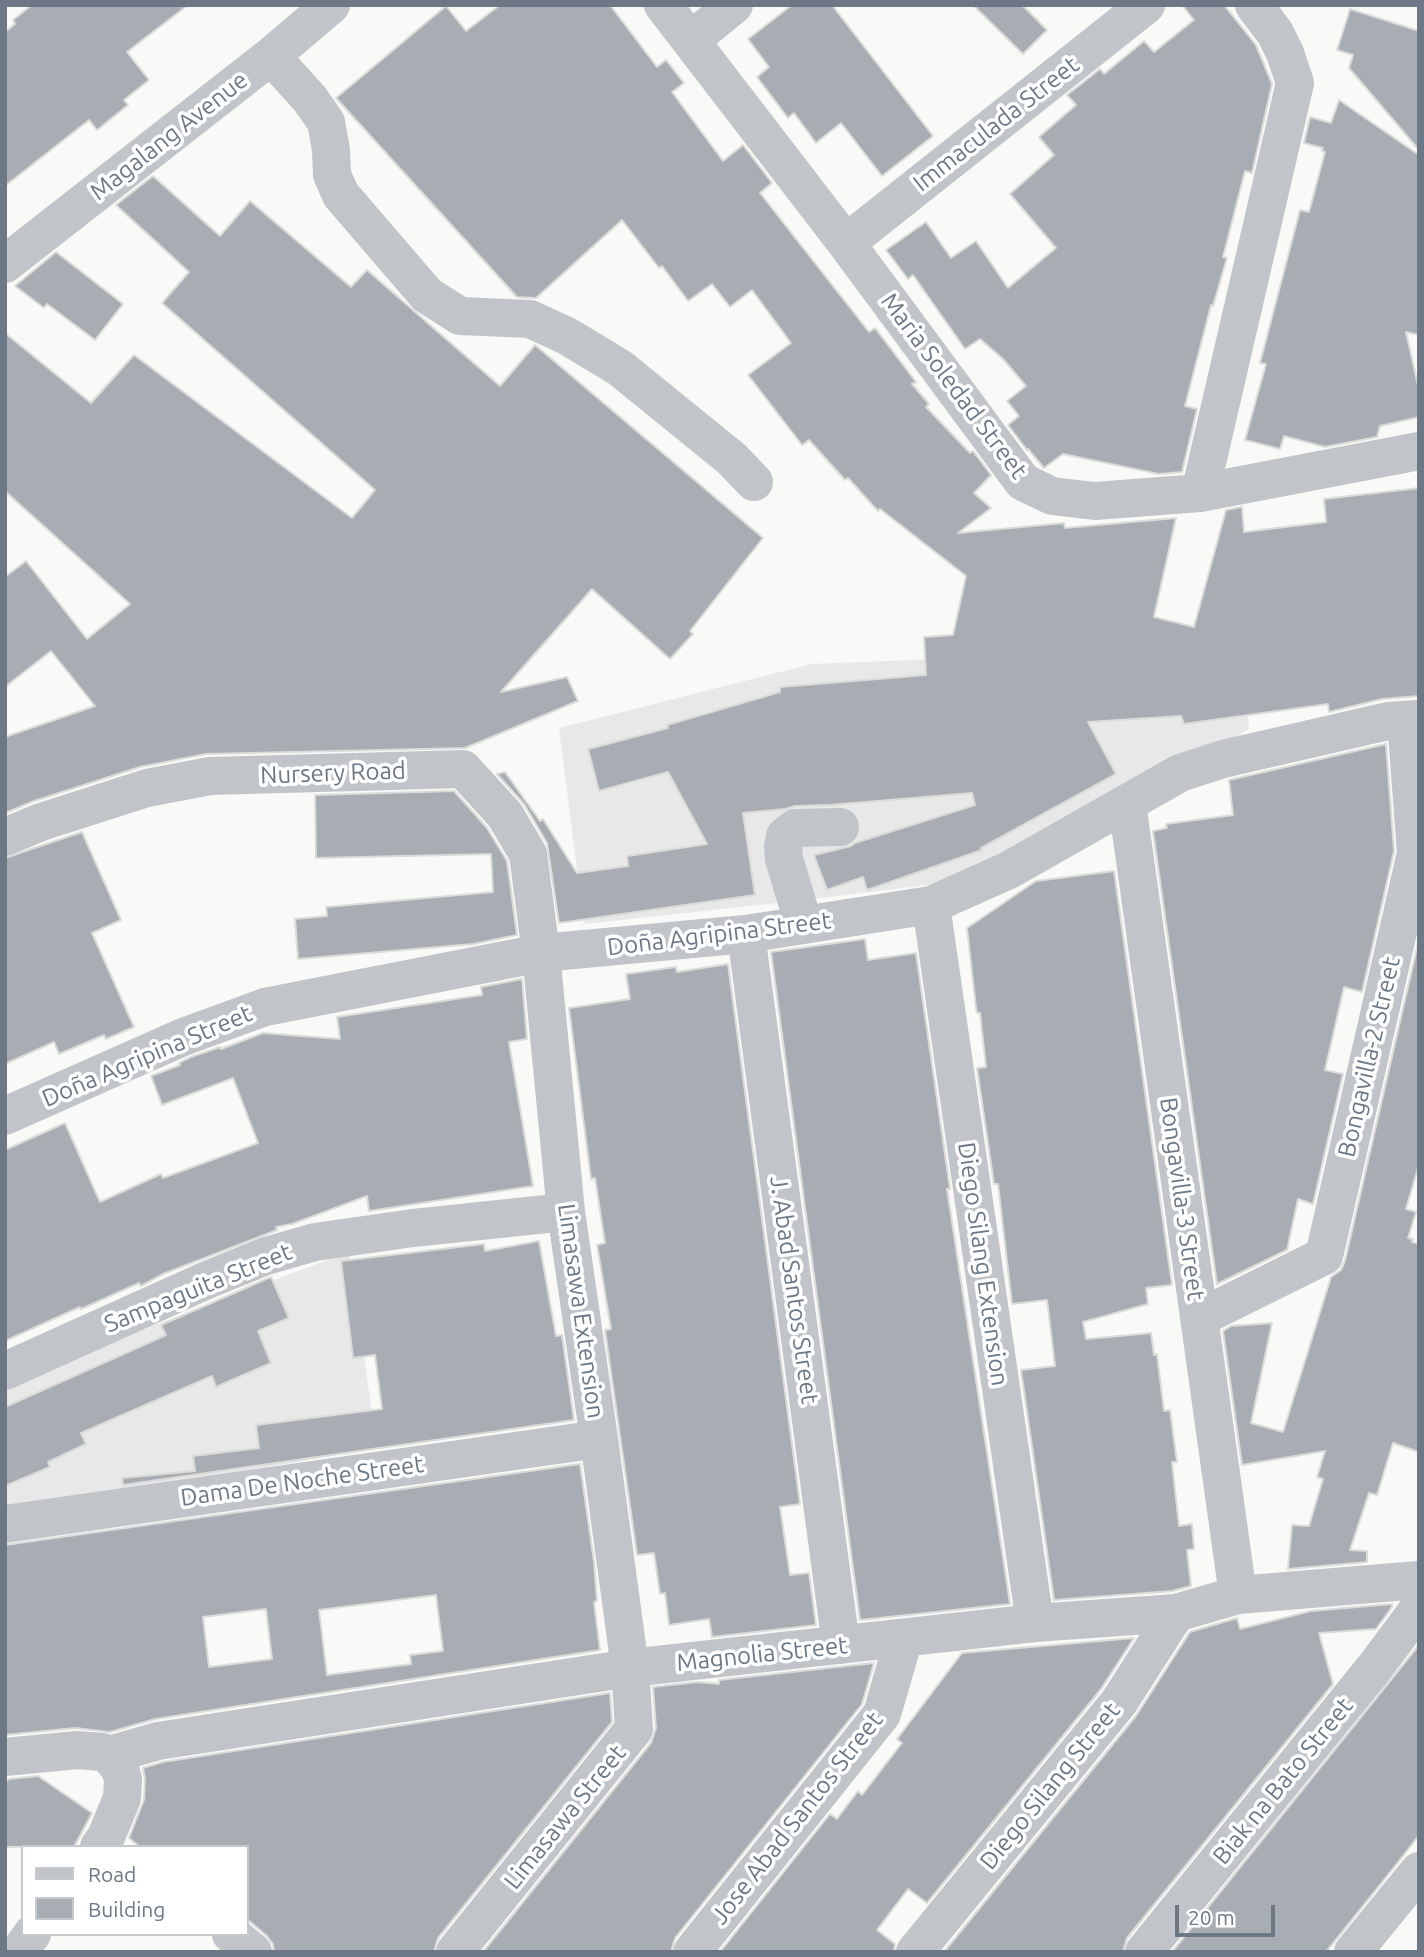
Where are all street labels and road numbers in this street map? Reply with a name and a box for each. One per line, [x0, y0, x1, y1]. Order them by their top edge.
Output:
street label: Immaculada Street [907, 50, 1085, 198]
street label: Magalang Avenue [85, 66, 253, 206]
street label: Maria Soledad Street [875, 287, 1033, 485]
street label: Nursery Road [260, 756, 406, 790]
street label: Doña Agripina Street [605, 906, 833, 962]
street label: Bongavilla-2 Street [1332, 954, 1406, 1160]
street label: Doña Agripina Street [38, 999, 256, 1113]
street label: Bongavilla-3 Street [1154, 1096, 1210, 1302]
street label: Diego Silang Extension [952, 1140, 1014, 1388]
street label: J. Abad Santos Street [764, 1174, 824, 1406]
street label: Limasawa Extension [552, 1202, 610, 1420]
street label: Sampaguita Street [100, 1237, 296, 1339]
street label: Dama De Noche Street [179, 1450, 425, 1512]
street label: Magnolia Street [675, 1631, 849, 1677]
street label: Biak na Bato Street [1207, 1692, 1359, 1870]
street label: Diego Silang Street [974, 1697, 1126, 1875]
street label: Jose Abad Santos Street [705, 1706, 889, 1930]
street label: Limasawa Street [498, 1739, 632, 1895]

